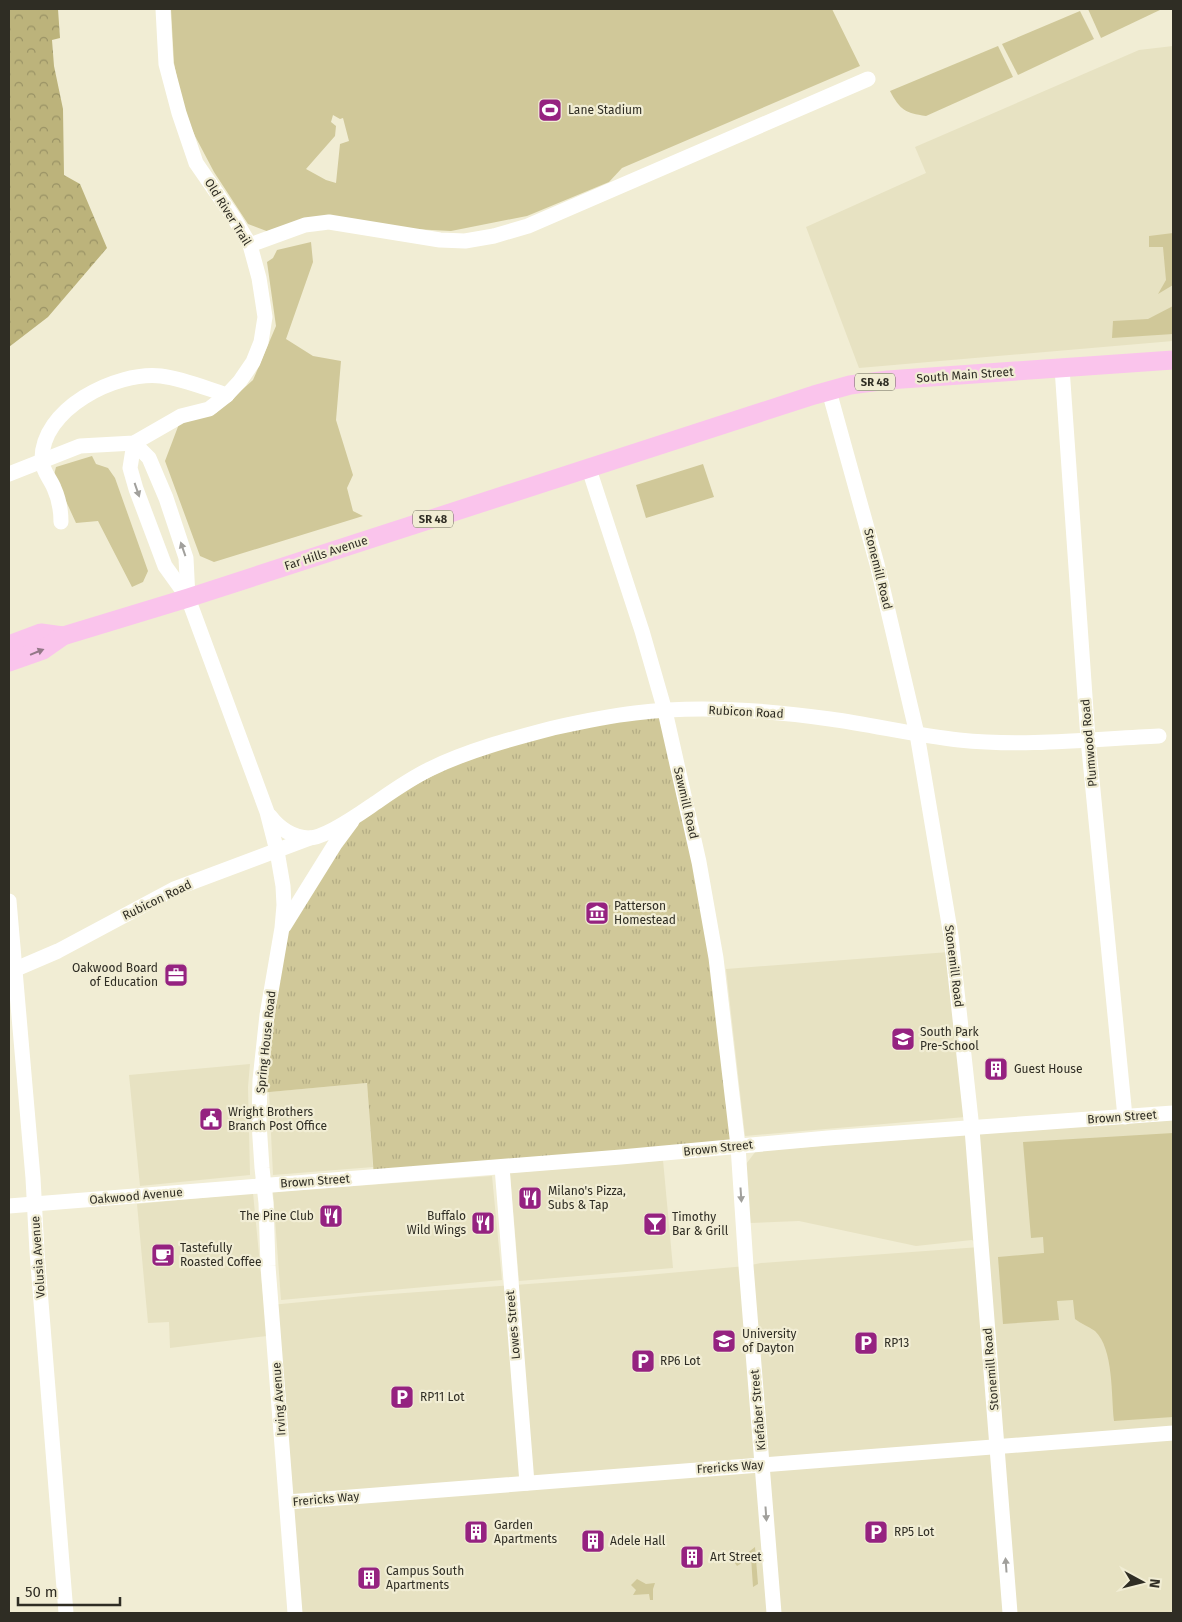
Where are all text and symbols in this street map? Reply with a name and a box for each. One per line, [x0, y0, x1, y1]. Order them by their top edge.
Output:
sports icon: Lane Stadium [537, 97, 563, 123]
place label: Lane Stadium [568, 103, 642, 117]
street label: Old River Trail [202, 176, 254, 249]
street label: South Main Street [916, 365, 1015, 385]
road number: SR 48 [855, 374, 895, 391]
one-way arrow [134, 483, 141, 498]
road number: SR 48 [413, 510, 453, 528]
street label: Stonemill Road [861, 527, 895, 611]
street label: Far Hills Avenue [283, 533, 369, 573]
one-way arrow [179, 542, 186, 557]
one-way arrow [30, 648, 45, 656]
street label: Plumwood Road [1078, 698, 1100, 788]
street label: Rubicon Road [708, 703, 784, 721]
street label: Sawmill Road [671, 766, 701, 840]
street label: Rubicon Road [120, 877, 194, 923]
place label: Patterson Homestead [614, 899, 676, 927]
museum icon: Patterson Homestead [584, 900, 610, 926]
street label: Stonemill Road [942, 924, 966, 1008]
place label: Oakwood Board of Education [72, 961, 158, 989]
office icon: Oakwood Board of Education [163, 962, 189, 988]
street label: Spring House Road [254, 990, 278, 1094]
place label: South Park Pre-School [920, 1025, 980, 1053]
school or university icon: South Park Pre-School [890, 1026, 916, 1052]
building icon: Guest House [983, 1056, 1009, 1082]
place label: Guest House [1014, 1062, 1083, 1076]
place label: Wright Brothers Branch Post Office [228, 1105, 327, 1133]
public building icon: Wright Brothers Branch Post Office [198, 1106, 224, 1132]
street label: Brown Street [1087, 1108, 1158, 1126]
street label: Brown Street [682, 1137, 754, 1159]
street label: Brown Street [280, 1172, 351, 1190]
place label: Milano's Pizza, Subs & Tap [548, 1184, 626, 1212]
street label: Oakwood Avenue [89, 1185, 183, 1207]
restaurant icon: Milano's Pizza, Subs & Tap [517, 1185, 543, 1211]
one-way arrow [738, 1187, 746, 1203]
restaurant icon: The Pine Club [318, 1203, 344, 1229]
place label: The Pine Club [240, 1209, 314, 1223]
place label: Buffalo Wild Wings [407, 1209, 466, 1237]
restaurant icon: Buffalo Wild Wings [470, 1210, 496, 1236]
place label: Timothy Bar & Grill [672, 1210, 729, 1238]
bar icon: Timothy Bar & Grill [642, 1211, 668, 1237]
street label: Volusia Avenue [28, 1215, 48, 1299]
place label: Tastefully Roasted Coffee [180, 1241, 262, 1269]
cafe icon: Tastefully Roasted Coffee [150, 1242, 176, 1268]
street label: Lowes Street [503, 1289, 523, 1360]
place label: University of Dayton [742, 1327, 796, 1355]
street label: Stonemill Road [980, 1327, 1002, 1411]
school or university icon: University of Dayton [711, 1328, 737, 1354]
parking icon: RP13 [853, 1330, 879, 1356]
place label: RP13 [884, 1336, 909, 1350]
parking icon: RP6 Lot [630, 1348, 656, 1374]
place label: RP6 Lot [660, 1354, 701, 1368]
street label: Irving Avenue [269, 1362, 289, 1436]
street label: Kiefaber Street [747, 1368, 769, 1451]
parking icon: RP11 Lot [389, 1384, 415, 1410]
place label: RP11 Lot [420, 1390, 465, 1404]
street label: Frericks Way [696, 1458, 764, 1476]
street label: Frericks Way [292, 1489, 360, 1509]
one-way arrow [763, 1506, 771, 1522]
place label: Garden Apartments [494, 1518, 558, 1546]
building icon: Garden Apartments [463, 1519, 489, 1545]
parking icon: RP5 Lot [863, 1519, 889, 1545]
place label: RP5 Lot [894, 1525, 935, 1539]
building icon: Adele Hall [580, 1528, 606, 1554]
place label: Adele Hall [610, 1534, 666, 1548]
building icon: Art Street [679, 1544, 705, 1570]
place label: Art Street [710, 1550, 762, 1564]
one-way arrow [1002, 1556, 1010, 1572]
north arrow [1117, 1557, 1167, 1607]
place label: Campus South Apartments [386, 1564, 464, 1592]
building icon: Campus South Apartments [356, 1565, 382, 1591]
scale bar [18, 1574, 120, 1606]
text: N [1145, 1578, 1163, 1589]
text: 50 m [25, 1583, 58, 1601]

